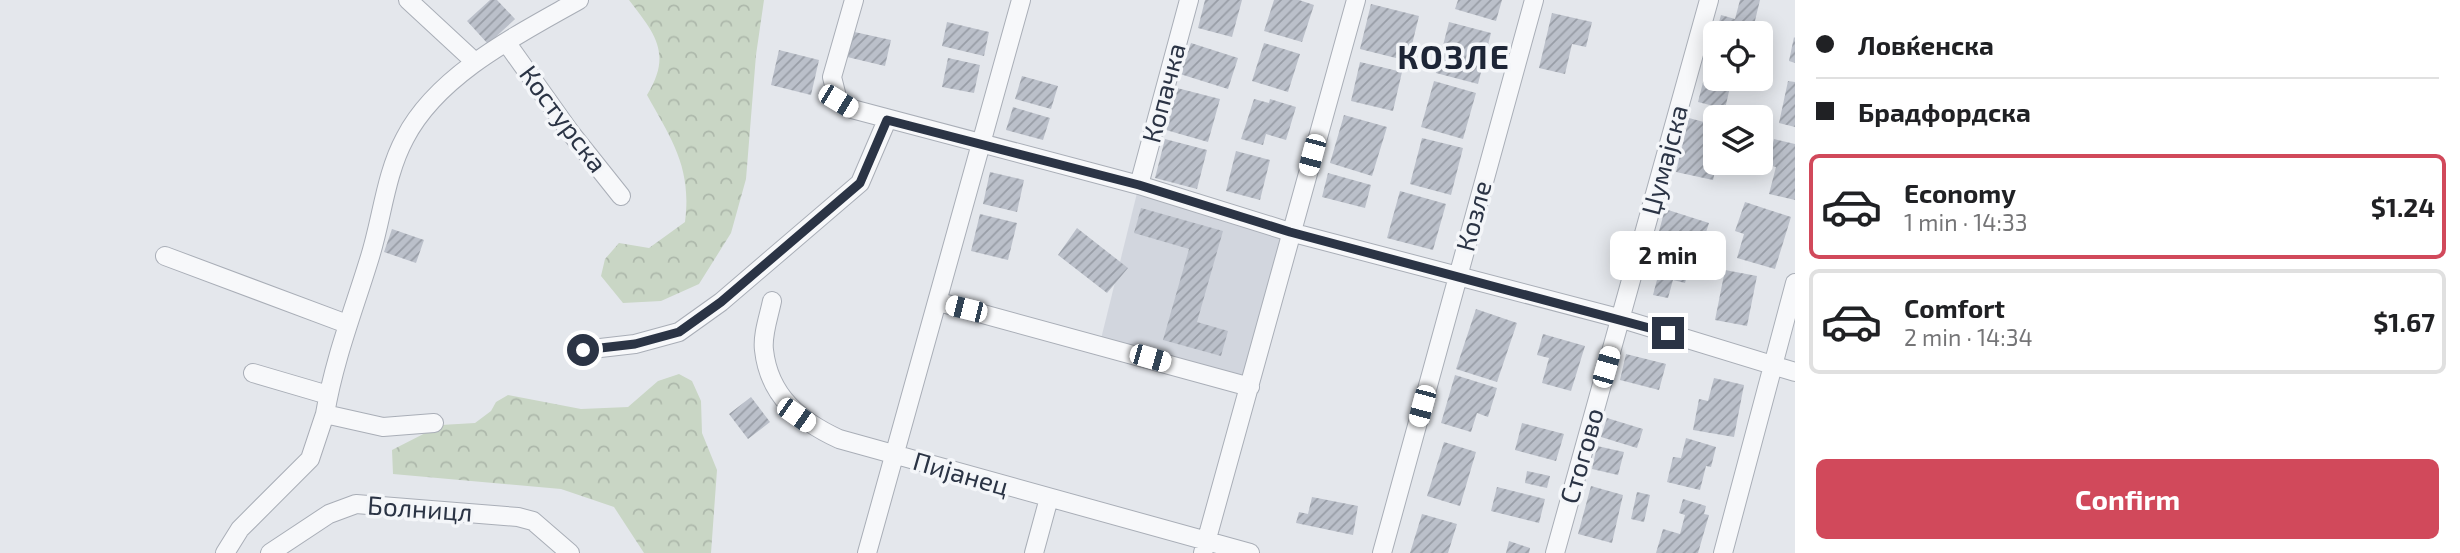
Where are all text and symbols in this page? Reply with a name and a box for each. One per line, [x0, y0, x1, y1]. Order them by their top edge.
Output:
map controls [1703, 21, 1773, 175]
button: locate [1703, 21, 1773, 91]
text: Ловќенска [1858, 29, 1994, 60]
district label: КОЗЛЕ [1397, 36, 1511, 76]
street label: Копачка [1134, 39, 1191, 146]
street label: Костурска [513, 59, 614, 178]
car [815, 81, 862, 121]
text: Брадфордска [1858, 96, 2031, 127]
street label: Џумајска [1634, 101, 1694, 218]
button: layers [1703, 105, 1773, 175]
car [1297, 132, 1328, 178]
icon: car [1820, 175, 1883, 238]
street label: Козле [1448, 177, 1497, 254]
text: Economy [1904, 177, 2016, 208]
text: $1.24 [2371, 191, 2435, 222]
text: 1 min · 14:33 [1904, 208, 2028, 236]
callout: 2 min [1610, 232, 1726, 280]
text: 2 min [1639, 241, 1697, 269]
icon: car [1820, 290, 1883, 353]
text: Comfort [1904, 292, 2005, 323]
car [944, 294, 989, 324]
text: $1.67 [2373, 306, 2435, 337]
route end [1652, 317, 1684, 349]
text: 2 min · 14:34 [1904, 323, 2033, 351]
route start [567, 334, 599, 366]
car [1127, 342, 1174, 374]
car [1591, 344, 1622, 390]
car [1407, 383, 1438, 429]
car [773, 394, 820, 436]
street label: Стогово [1552, 404, 1609, 507]
street label: Пијанец [910, 444, 1013, 501]
button: Confirm [1816, 459, 2439, 539]
street label: Болницл [367, 488, 474, 527]

